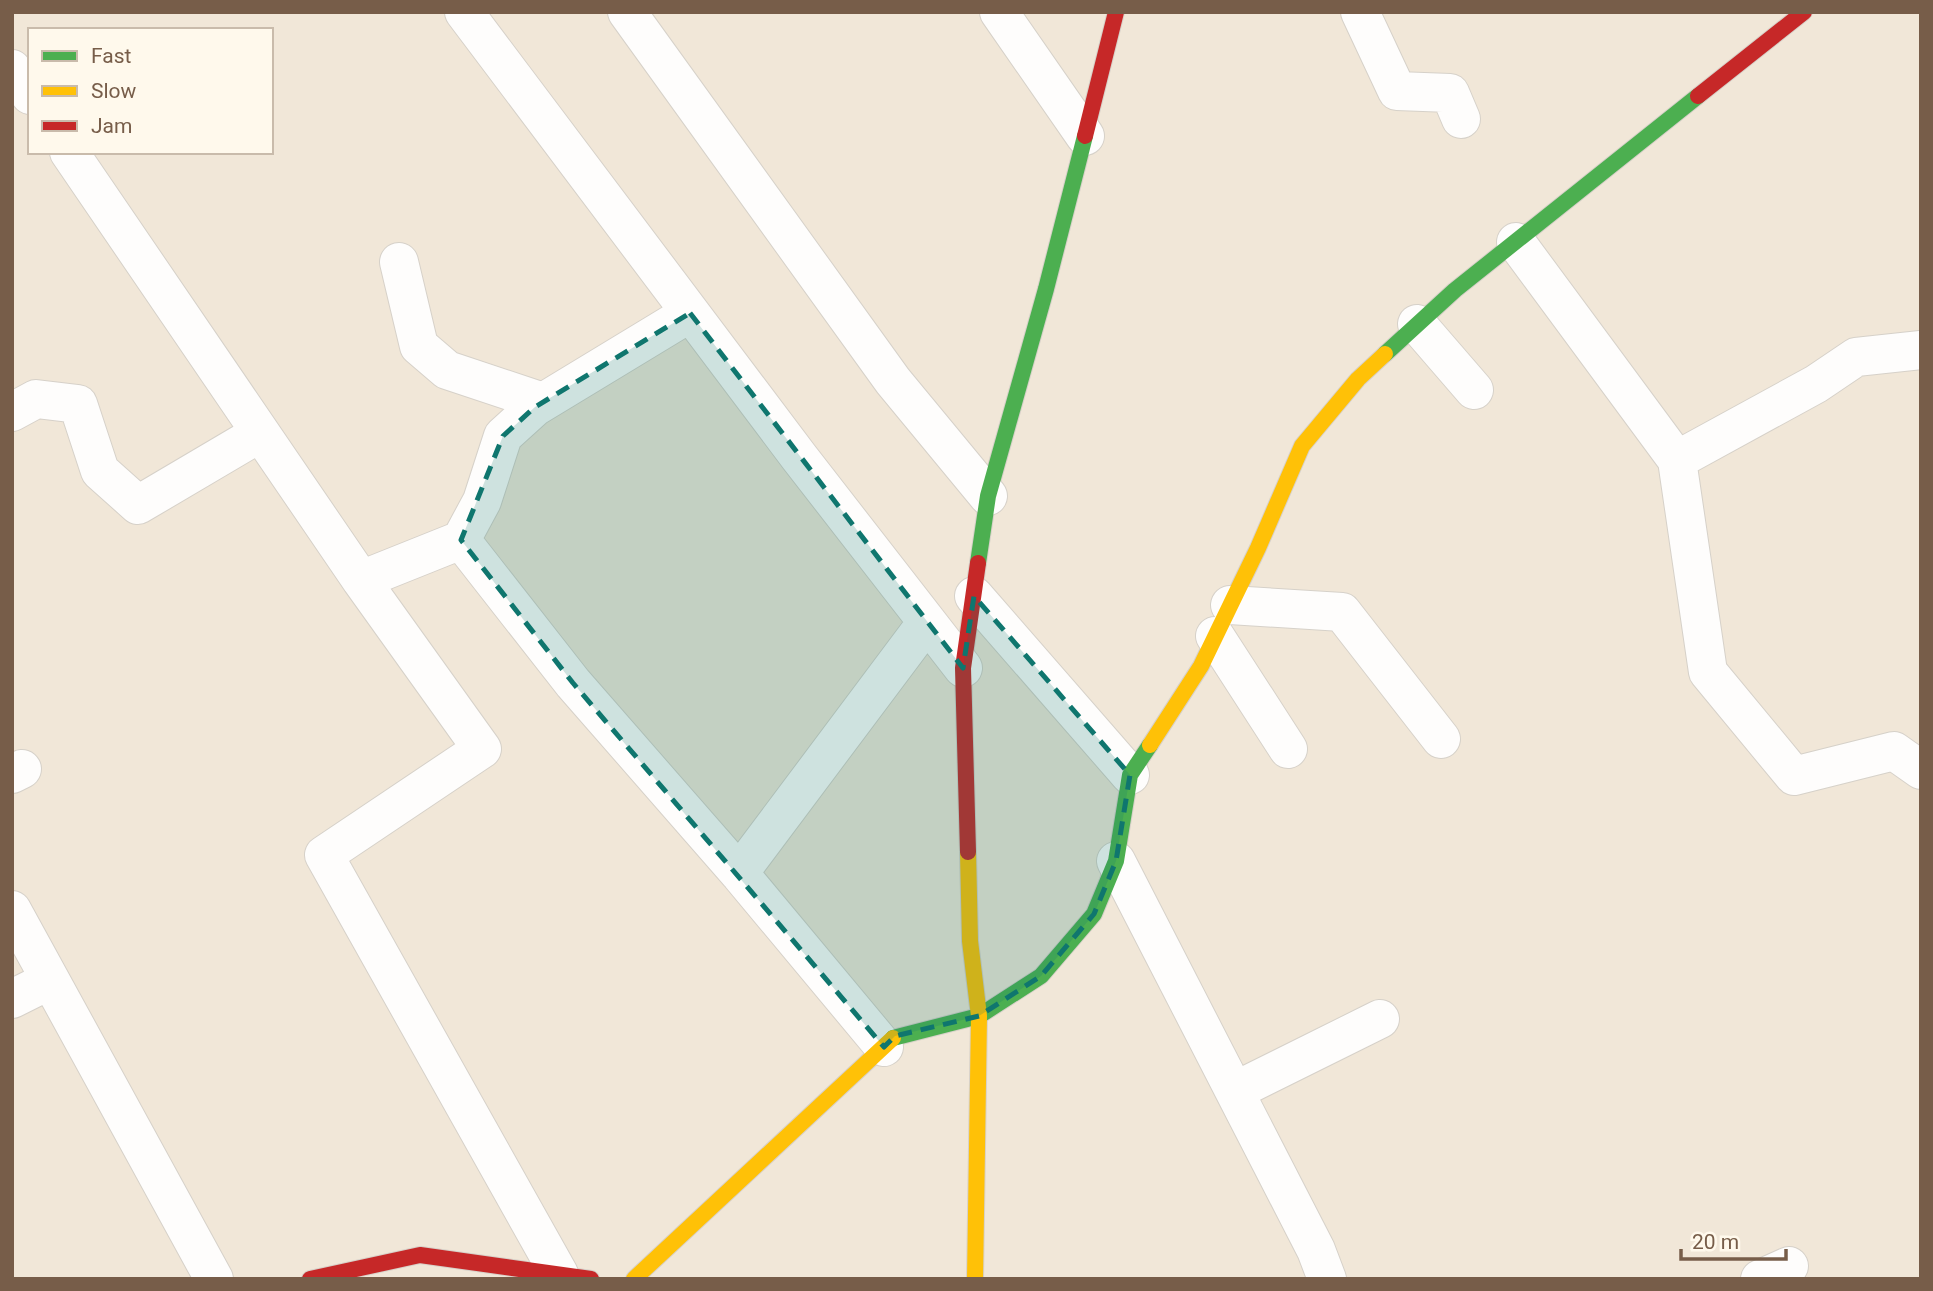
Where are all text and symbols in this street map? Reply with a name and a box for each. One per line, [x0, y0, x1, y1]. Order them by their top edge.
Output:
legend [28, 28, 273, 154]
text: Fast [91, 44, 132, 68]
text: Slow [91, 79, 137, 103]
text: Jam [91, 114, 132, 138]
scale bar [1681, 1218, 1786, 1262]
text: 20 m [1692, 1230, 1739, 1254]

